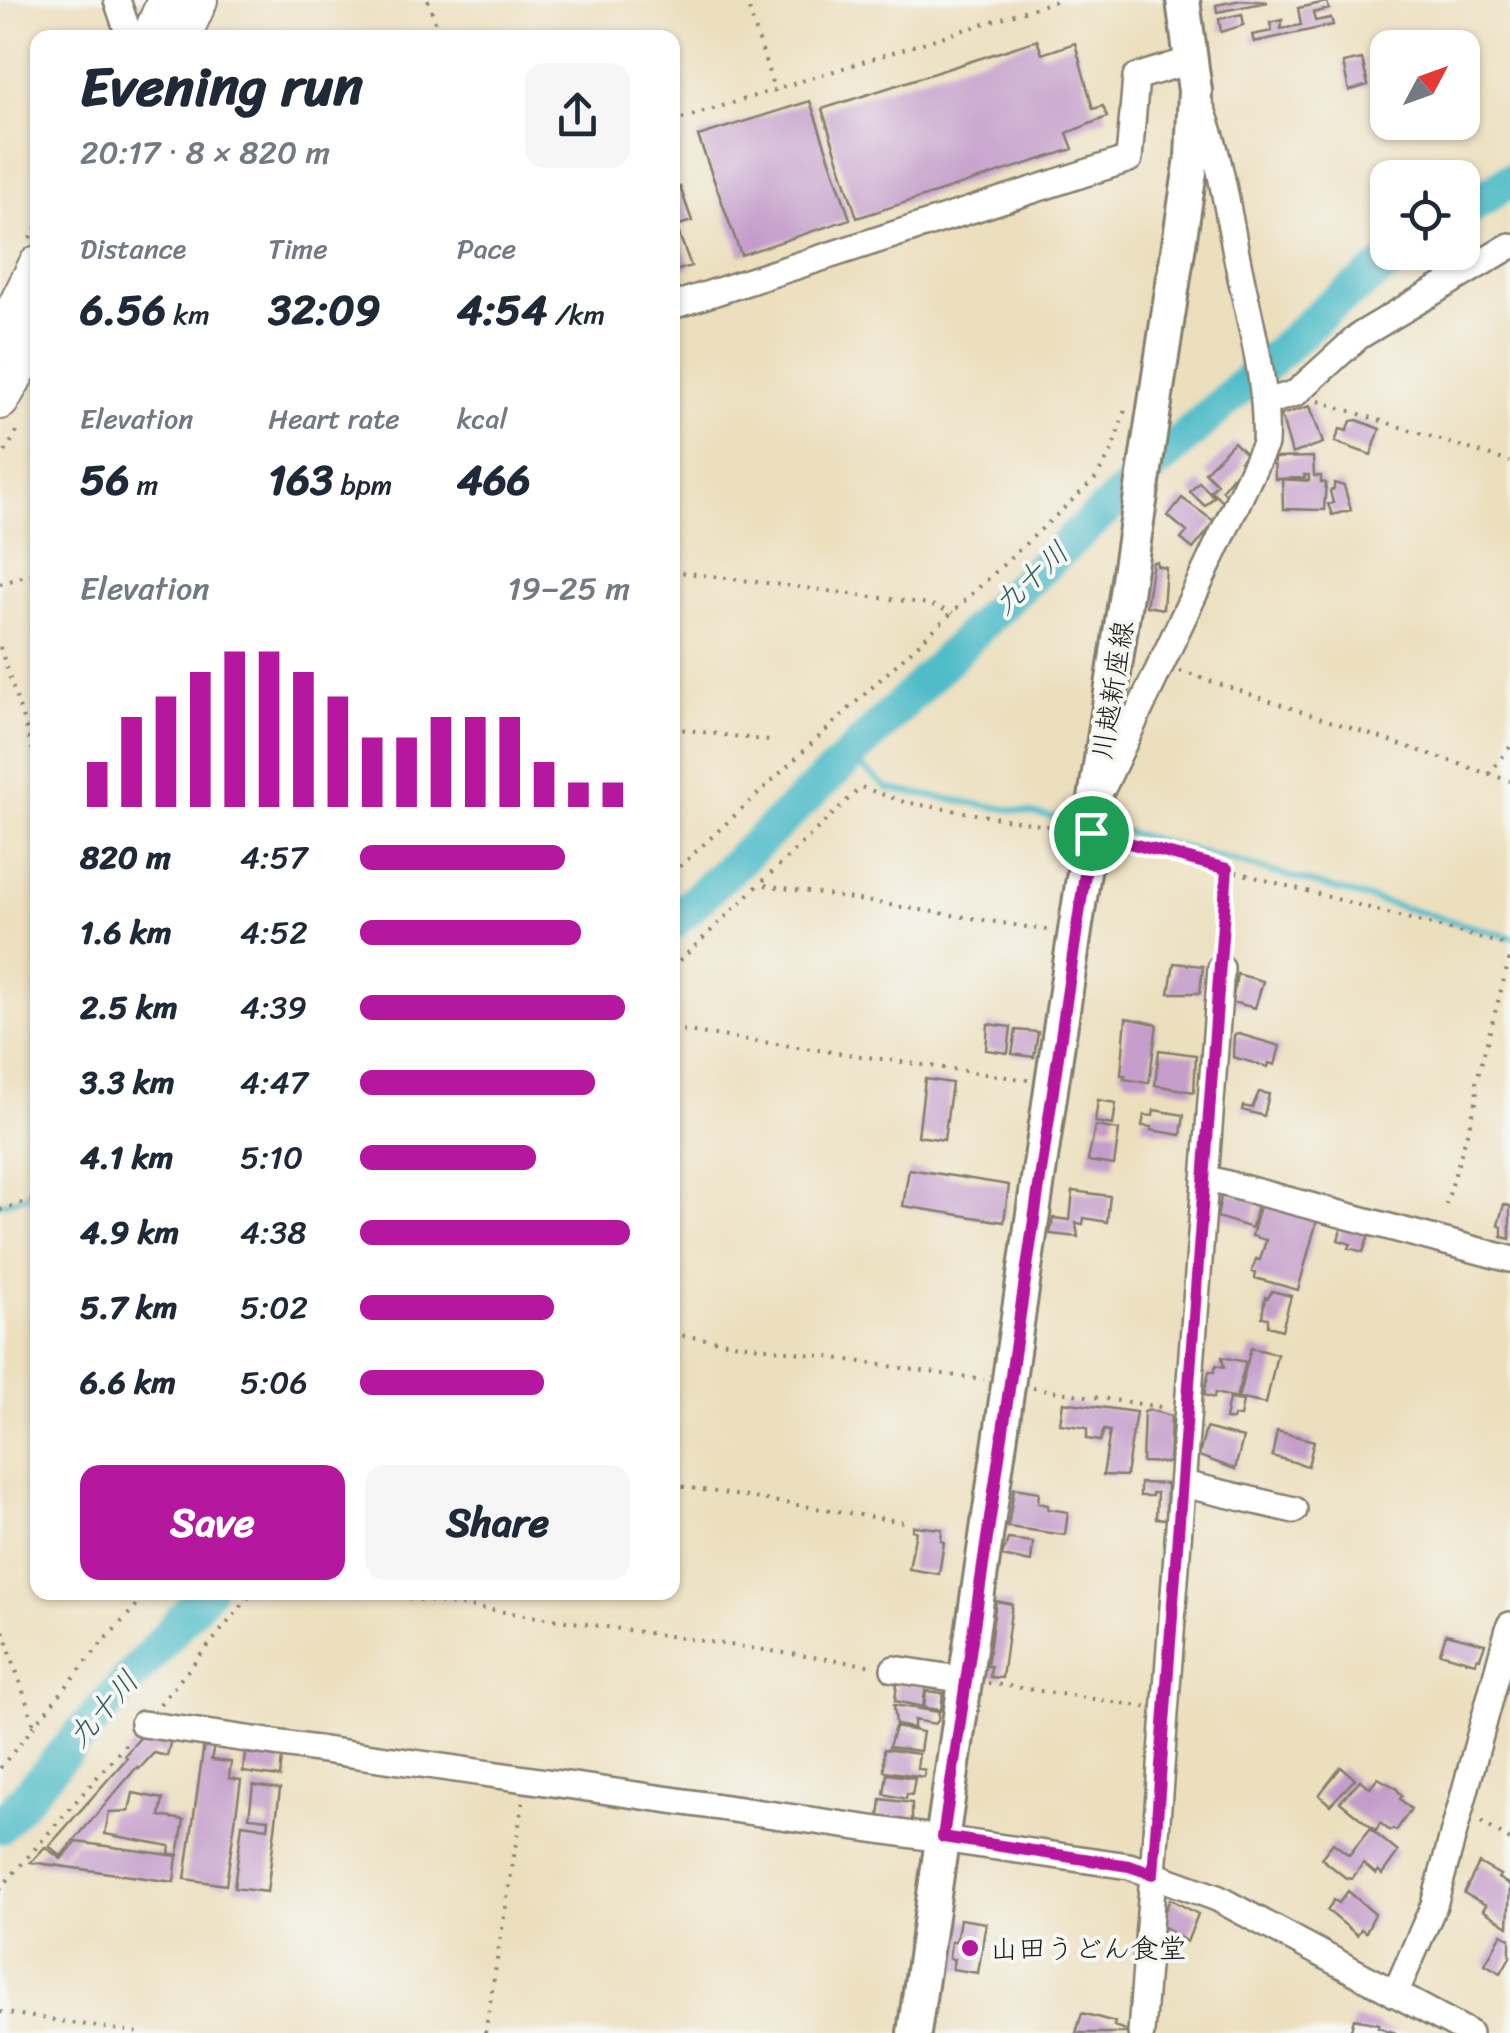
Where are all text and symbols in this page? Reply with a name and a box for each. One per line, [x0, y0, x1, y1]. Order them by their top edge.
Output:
north arrow [1370, 30, 1480, 140]
map controls [1370, 30, 1480, 270]
text: Evening run [80, 38, 363, 135]
button: share [525, 63, 630, 168]
text: 20:17 · 8 × 820 m [80, 124, 330, 181]
button: locate [1370, 160, 1480, 270]
text: Distance [80, 224, 186, 273]
text: Time [268, 224, 328, 273]
text: Pace [457, 224, 516, 273]
text: 6.56 [80, 273, 166, 347]
text: 32:09 [268, 273, 381, 347]
text: 4:54 [457, 273, 548, 347]
text: km [166, 290, 210, 339]
text: /km [548, 290, 605, 339]
text: Elevation [80, 394, 193, 443]
text: Heart rate [268, 394, 400, 443]
text: kcal [457, 394, 508, 443]
text: 56 [80, 443, 130, 517]
text: 163 [268, 443, 333, 517]
text: 466 [457, 443, 531, 517]
text: m [130, 460, 158, 509]
text: bpm [333, 460, 392, 509]
water label: 九十川 [980, 528, 1082, 628]
text: Elevation [80, 560, 210, 617]
text: 19–25 m [508, 560, 630, 617]
street label: 川越新座線 [1077, 617, 1148, 763]
pin [1049, 791, 1134, 876]
icon: arrive [1064, 806, 1119, 861]
text: 820 m [80, 829, 171, 886]
text: 4:57 [240, 829, 308, 886]
text: 1.6 km [80, 904, 171, 961]
text: 4:52 [240, 904, 308, 961]
text: 2.5 km [80, 979, 178, 1036]
text: 4:39 [240, 979, 307, 1036]
text: 3.3 km [80, 1054, 175, 1111]
text: 4:47 [240, 1054, 308, 1111]
text: 4.1 km [80, 1129, 173, 1186]
text: 5:10 [240, 1129, 303, 1186]
text: 4.9 km [80, 1204, 179, 1261]
text: 4:38 [240, 1204, 307, 1261]
text: 5.7 km [80, 1279, 177, 1336]
text: 5:02 [240, 1279, 308, 1336]
text: 6.6 km [80, 1354, 176, 1411]
text: 5:06 [240, 1354, 308, 1411]
button: Save [80, 1465, 345, 1580]
button: Share [365, 1465, 630, 1580]
water label: 九十川 [53, 1657, 153, 1761]
place label: 山田うどん食堂 [990, 1924, 1187, 1973]
marker: 山田うどん食堂 [959, 1937, 981, 1959]

